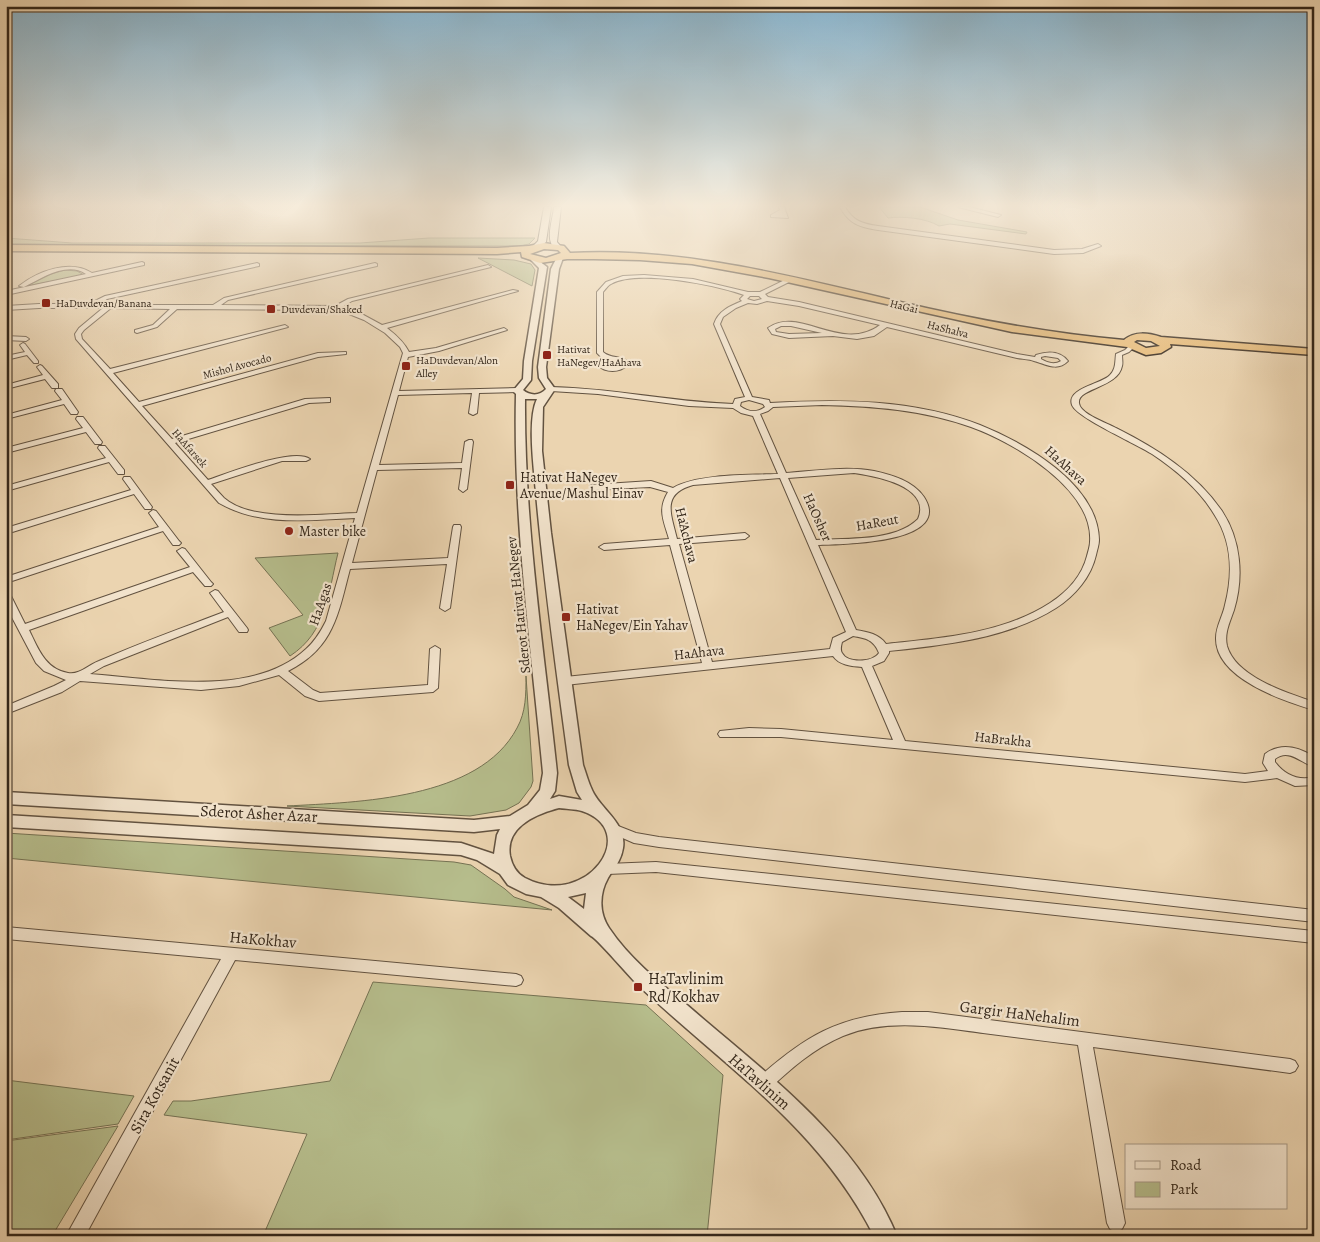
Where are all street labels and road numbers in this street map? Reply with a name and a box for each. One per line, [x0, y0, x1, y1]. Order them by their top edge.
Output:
street label: HaGai [888, 296, 920, 317]
street label: HaShalva [926, 317, 971, 342]
street label: Mishol Avocado [201, 350, 274, 383]
street label: HaAfarsek [168, 426, 211, 471]
street label: HaAhava [1040, 441, 1091, 490]
street label: HaOsher [798, 490, 837, 545]
street label: Ha'Achava [670, 505, 703, 565]
street label: HaReut [854, 509, 900, 536]
street label: Sderot Hativat HaNegev [502, 535, 535, 674]
street label: HaAgas [304, 580, 337, 628]
street label: HaAhava [673, 640, 726, 665]
street label: HaBrakha [973, 727, 1033, 752]
street label: Sderot Asher Azar [200, 800, 318, 828]
street label: HaKokhav [228, 926, 298, 954]
street label: Gargir HaNehalim [959, 996, 1081, 1032]
street label: HaTavlinim [724, 1049, 795, 1115]
street label: Sira Kotsanit [125, 1053, 185, 1138]

